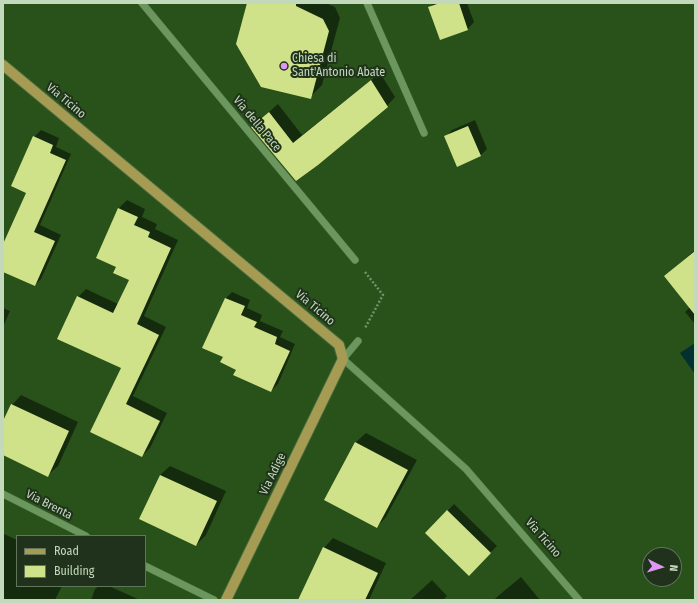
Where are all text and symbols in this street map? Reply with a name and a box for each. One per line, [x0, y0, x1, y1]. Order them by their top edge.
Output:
place label: Chiesa di Sant'Antonio Abate [292, 52, 385, 80]
marker: Chiesa di Sant'Antonio Abate [279, 61, 289, 71]
street label: Via Ticino [43, 80, 89, 122]
street label: Via della Pace [230, 94, 284, 154]
street label: Via Ticino [292, 287, 338, 329]
street label: Via Adige [257, 451, 289, 497]
street label: Via Brenta [23, 487, 75, 523]
street label: Via Ticino [522, 515, 564, 561]
legend [16, 535, 146, 587]
text: Road [54, 544, 79, 558]
north arrow [642, 547, 682, 587]
text: Building [54, 564, 94, 578]
text: N [667, 564, 680, 572]

